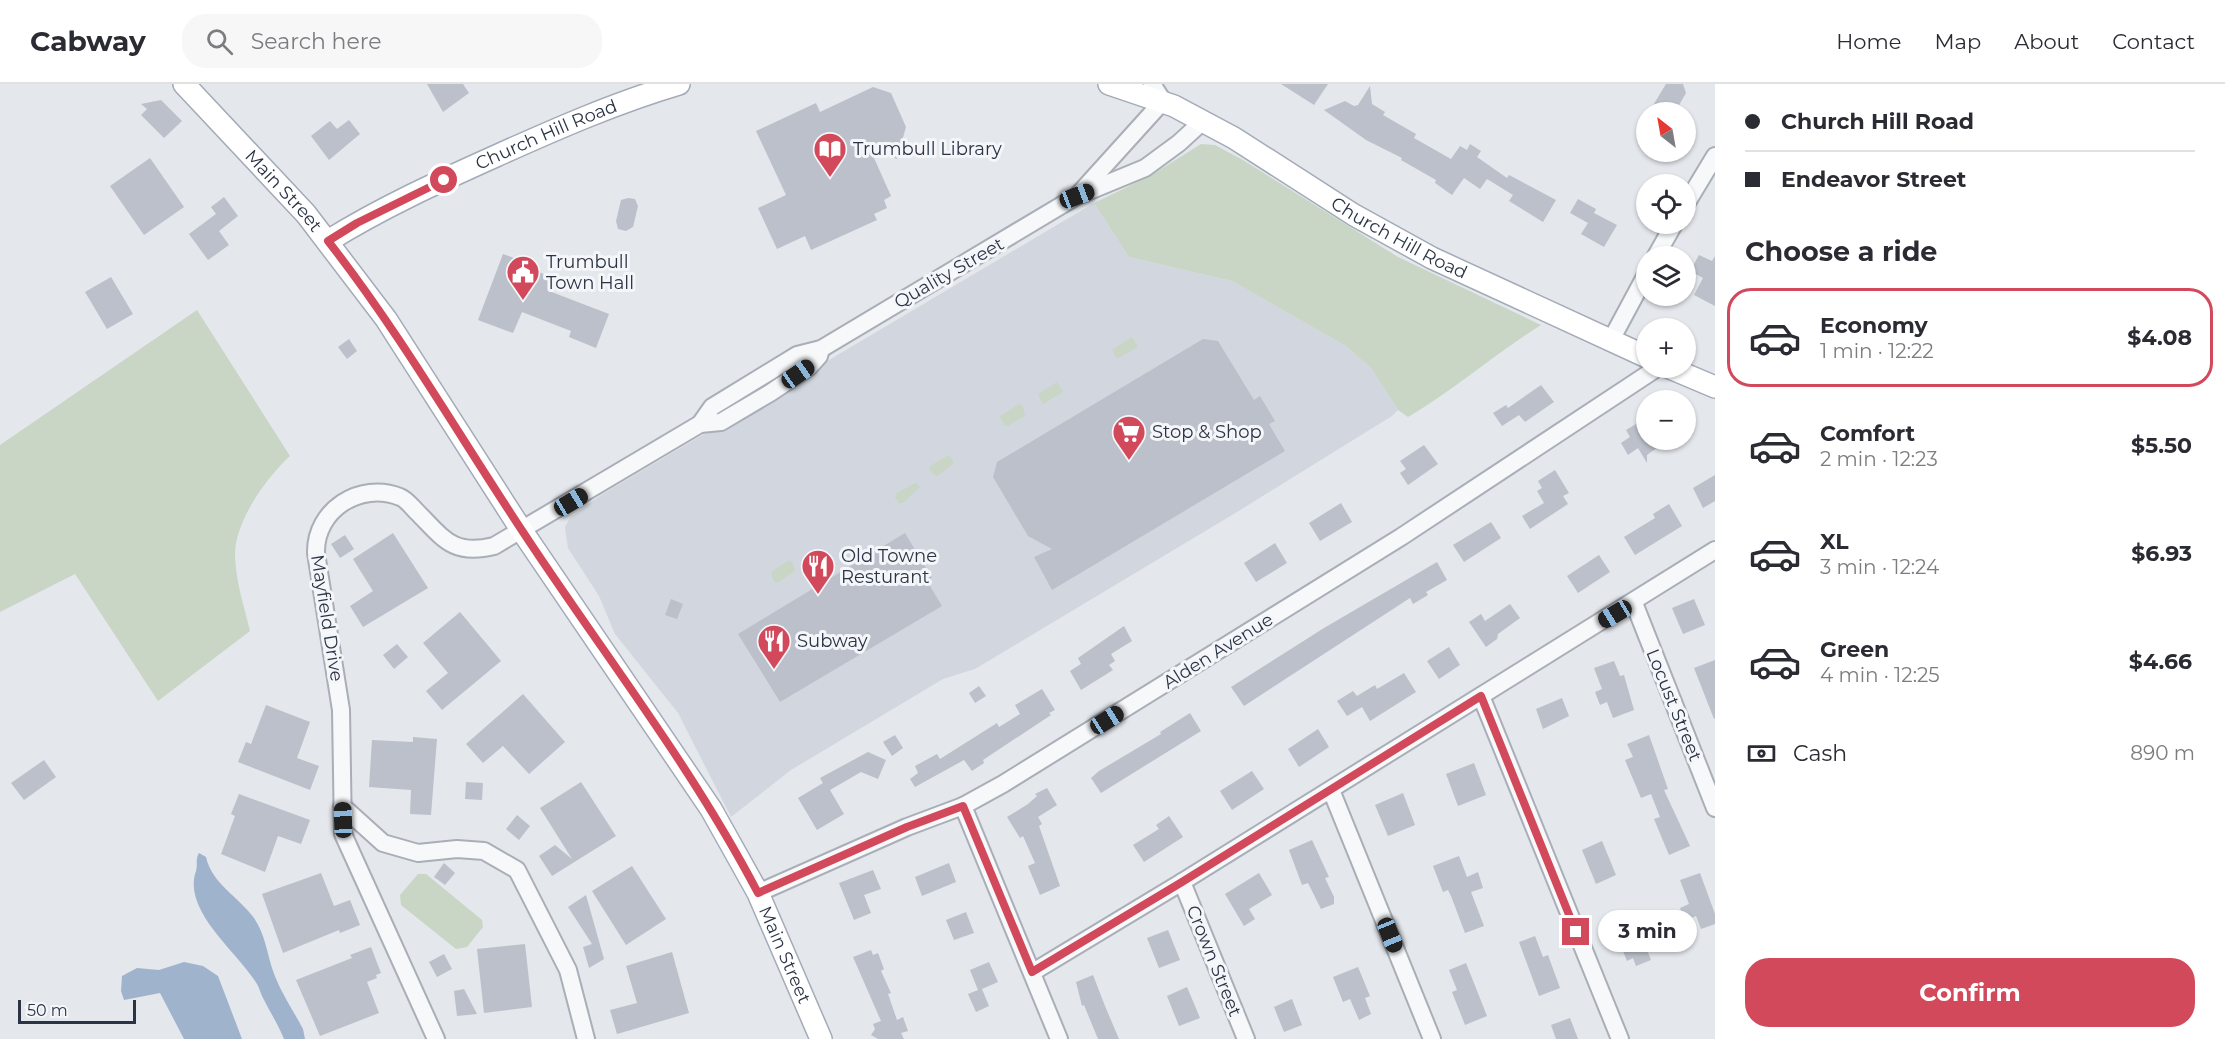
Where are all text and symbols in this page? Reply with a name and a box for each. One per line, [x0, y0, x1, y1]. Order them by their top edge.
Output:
search box [182, 14, 602, 68]
text: Cabway [30, 24, 146, 58]
icon: search [203, 25, 236, 58]
text: Search here [251, 28, 382, 55]
text: Home [1836, 29, 1901, 54]
text: Map [1934, 29, 1981, 54]
text: About [2014, 29, 2079, 54]
text: Contact [2112, 29, 2195, 54]
street label: Church Hill Road [472, 95, 620, 175]
north arrow [1636, 102, 1696, 162]
map controls [1636, 102, 1696, 450]
text: Church Hill Road [1781, 108, 1974, 135]
library icon: Trumbull Library [812, 131, 848, 178]
place label: Trumbull Library [853, 138, 1002, 160]
street label: Main Street [240, 145, 327, 236]
route start [430, 166, 457, 193]
text: Endeavor Street [1781, 166, 1966, 193]
button: locate [1636, 174, 1696, 234]
car [1057, 181, 1097, 211]
street label: Church Hill Road [1327, 192, 1471, 284]
street label: Quality Street [890, 233, 1008, 313]
text: Choose a ride [1745, 235, 1937, 268]
button: layers [1636, 246, 1696, 306]
place label: Trumbull Town Hall [546, 251, 634, 294]
public building icon: Trumbull Town Hall [505, 254, 541, 301]
icon: car [1748, 311, 1802, 365]
text: Economy [1820, 312, 1928, 339]
button: + [1636, 318, 1696, 378]
text: $4.08 [2127, 324, 2192, 351]
text: 1 min · 12:22 [1820, 339, 1934, 363]
car [778, 356, 818, 392]
button: − [1636, 390, 1696, 450]
supermarket icon: Stop & Shop [1111, 414, 1147, 461]
icon: car [1748, 419, 1802, 473]
text: Comfort [1820, 420, 1915, 447]
place label: Stop & Shop [1152, 421, 1262, 443]
text: $5.50 [2131, 432, 2192, 459]
text: 2 min · 12:23 [1820, 447, 1938, 471]
car [551, 485, 591, 519]
icon: car [1748, 527, 1802, 581]
text: XL [1820, 528, 1849, 555]
text: $6.93 [2131, 540, 2192, 567]
place label: Old Towne Resturant [841, 545, 937, 588]
restaurant icon: Old Towne Resturant [800, 548, 836, 595]
street label: Mayfield Drive [306, 553, 348, 683]
text: 3 min · 12:24 [1820, 555, 1939, 579]
car [1595, 597, 1635, 631]
street label: Alden Avenue [1159, 608, 1277, 694]
restaurant icon: Subway [756, 623, 792, 670]
place label: Subway [797, 630, 868, 652]
icon: car [1748, 635, 1802, 689]
text: Green [1820, 636, 1889, 663]
street label: Locust Street [1641, 646, 1707, 764]
text: $4.66 [2129, 648, 2192, 675]
text: 4 min · 12:25 [1820, 663, 1940, 687]
car [1087, 703, 1127, 737]
icon: cash [1745, 737, 1778, 770]
text: Cash [1793, 740, 1847, 767]
text: 890 m [2130, 741, 2195, 765]
car [333, 802, 353, 838]
street label: Crown Street [1182, 902, 1246, 1020]
street label: Main Street [754, 903, 815, 1007]
callout: 3 min [1597, 911, 1696, 953]
car [1375, 915, 1405, 955]
route end [1562, 918, 1589, 945]
text: 3 min [1618, 919, 1677, 943]
button: Confirm [1745, 958, 2195, 1027]
scale bar [18, 997, 136, 1024]
text: 50 m [27, 1001, 68, 1020]

